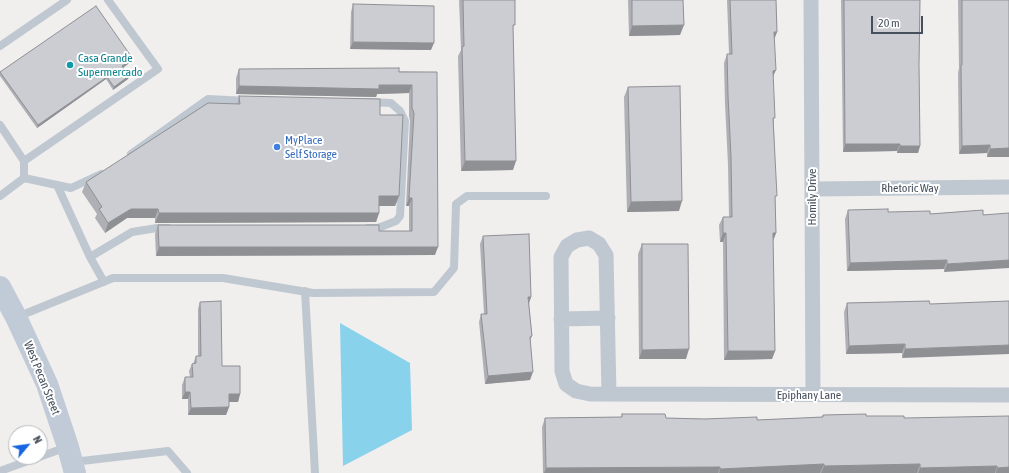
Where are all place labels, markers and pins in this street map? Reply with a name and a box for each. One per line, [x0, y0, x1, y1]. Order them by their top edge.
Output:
place label: Casa Grande Supermercado [78, 51, 142, 79]
marker: Casa Grande Supermercado [65, 60, 75, 70]
place label: MyPlace Self Storage [285, 133, 337, 161]
marker: MyPlace Self Storage [272, 142, 282, 152]

